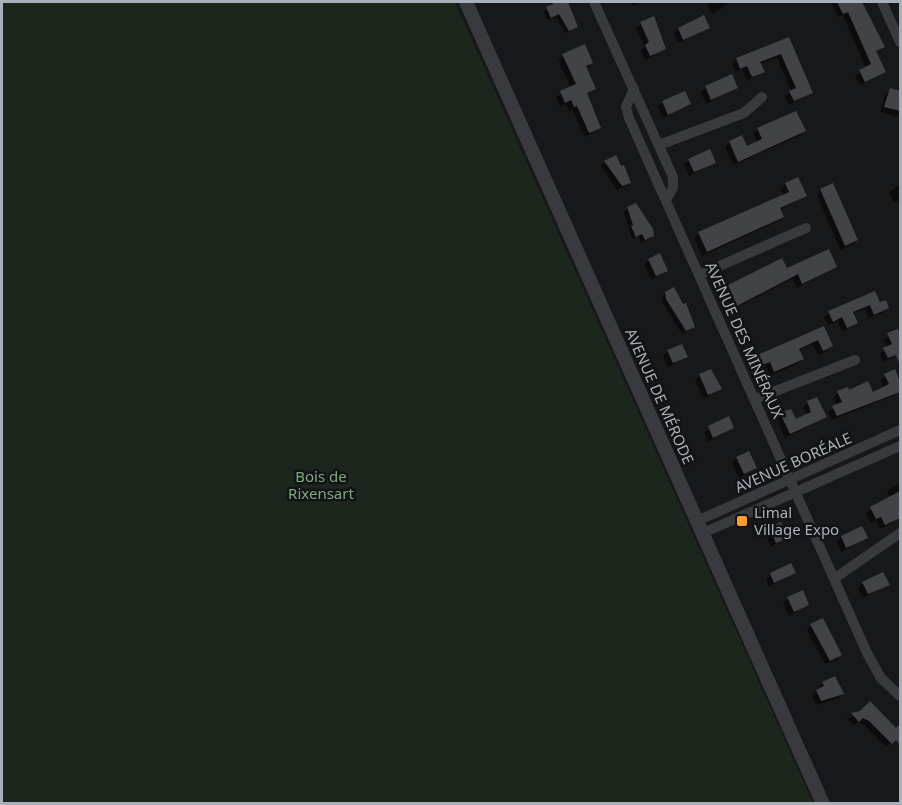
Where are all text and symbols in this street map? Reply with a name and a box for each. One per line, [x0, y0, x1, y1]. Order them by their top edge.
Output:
street label: AVENUE DES MINÉRAUX [701, 259, 789, 422]
street label: AVENUE DE MÉRODE [621, 325, 699, 467]
street label: AVENUE BORÉALE [731, 427, 855, 497]
park label: Bois de Rixensart [288, 466, 354, 503]
place label: Limal Village Expo [754, 502, 839, 539]
marker: Limal Village Expo [735, 514, 749, 528]

